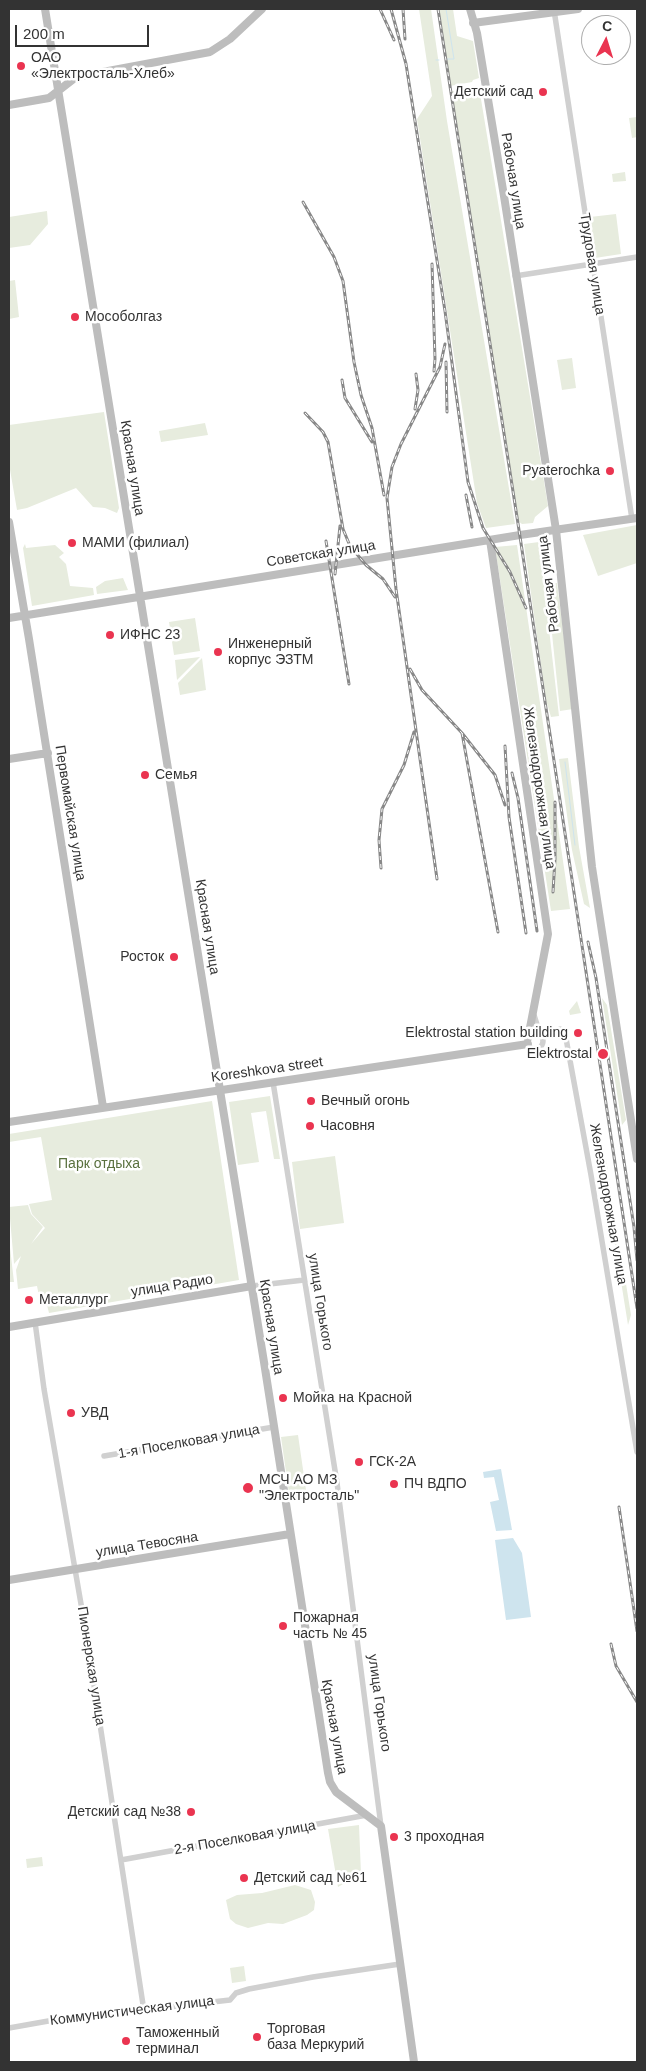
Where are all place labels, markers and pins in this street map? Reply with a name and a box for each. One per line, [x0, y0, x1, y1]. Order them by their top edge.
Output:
place label: ОАО «Электросталь-Хлеб» [31, 50, 175, 82]
marker: ОАО «Электросталь-Хлеб» [15, 60, 27, 72]
place label: Детский сад [454, 84, 533, 100]
marker: Детский сад [537, 86, 549, 98]
place label: Мособолгаз [85, 309, 162, 325]
marker: Мособолгаз [69, 311, 81, 323]
place label: Pyaterochka [522, 463, 600, 479]
marker: Pyaterochka [604, 465, 616, 477]
place label: МАМИ (филиал) [82, 535, 189, 551]
marker: МАМИ (филиал) [66, 537, 78, 549]
place label: ИФНС 23 [120, 627, 180, 643]
marker: ИФНС 23 [104, 629, 116, 641]
place label: Инженерный корпус ЭЗТМ [228, 636, 313, 669]
marker: Инженерный корпус ЭЗТМ [212, 646, 224, 658]
place label: Семья [155, 767, 197, 783]
marker: Семья [139, 769, 151, 781]
place label: Росток [120, 949, 164, 965]
marker: Росток [168, 951, 180, 963]
place label: Elektrostal station building [405, 1025, 568, 1041]
marker: Elektrostal station building [572, 1027, 584, 1039]
place label: Elektrostal [527, 1046, 592, 1062]
marker: Elektrostal [596, 1047, 610, 1061]
place label: Вечный огонь [321, 1093, 410, 1109]
marker: Вечный огонь [305, 1095, 317, 1107]
place label: Часовня [320, 1118, 375, 1134]
marker: Часовня [304, 1120, 316, 1132]
place label: Металлург [39, 1292, 108, 1308]
marker: Металлург [23, 1294, 35, 1306]
place label: Мойка на Красной [293, 1390, 412, 1406]
marker: Мойка на Красной [277, 1392, 289, 1404]
place label: УВД [81, 1405, 108, 1421]
marker: УВД [65, 1407, 77, 1419]
place label: ГСК-2А [369, 1454, 416, 1470]
marker: ГСК-2А [353, 1456, 365, 1468]
place label: МСЧ АО МЗ "Электросталь" [259, 1472, 359, 1504]
place label: ПЧ ВДПО [404, 1476, 467, 1492]
marker: ПЧ ВДПО [388, 1478, 400, 1490]
marker: МСЧ АО МЗ "Электросталь" [241, 1481, 255, 1495]
place label: Пожарная часть № 45 [293, 1610, 367, 1642]
marker: Пожарная часть № 45 [277, 1620, 289, 1632]
place label: Детский сад №38 [68, 1804, 181, 1820]
marker: Детский сад №38 [185, 1806, 197, 1818]
place label: 3 проходная [404, 1829, 484, 1845]
marker: 3 проходная [388, 1831, 400, 1843]
place label: Детский сад №61 [254, 1870, 367, 1886]
marker: Детский сад №61 [238, 1872, 250, 1884]
place label: Торговая база Меркурий [267, 2021, 364, 2054]
place label: Таможенный терминал [136, 2025, 219, 2058]
marker: Торговая база Меркурий [251, 2031, 263, 2043]
marker: Таможенный терминал [120, 2035, 132, 2047]

